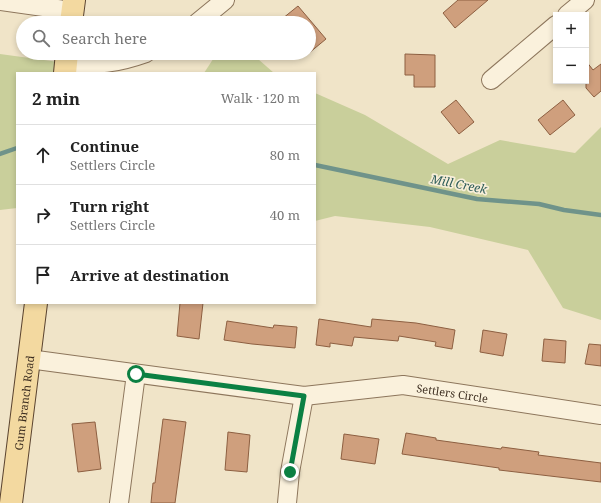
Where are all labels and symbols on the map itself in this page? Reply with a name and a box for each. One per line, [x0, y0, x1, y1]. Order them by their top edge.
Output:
water label: Mill Creek [428, 170, 490, 198]
street label: Gum Branch Road [10, 354, 37, 451]
route start [127, 365, 145, 383]
street label: Settlers Circle [416, 380, 489, 405]
route end [281, 463, 299, 481]

